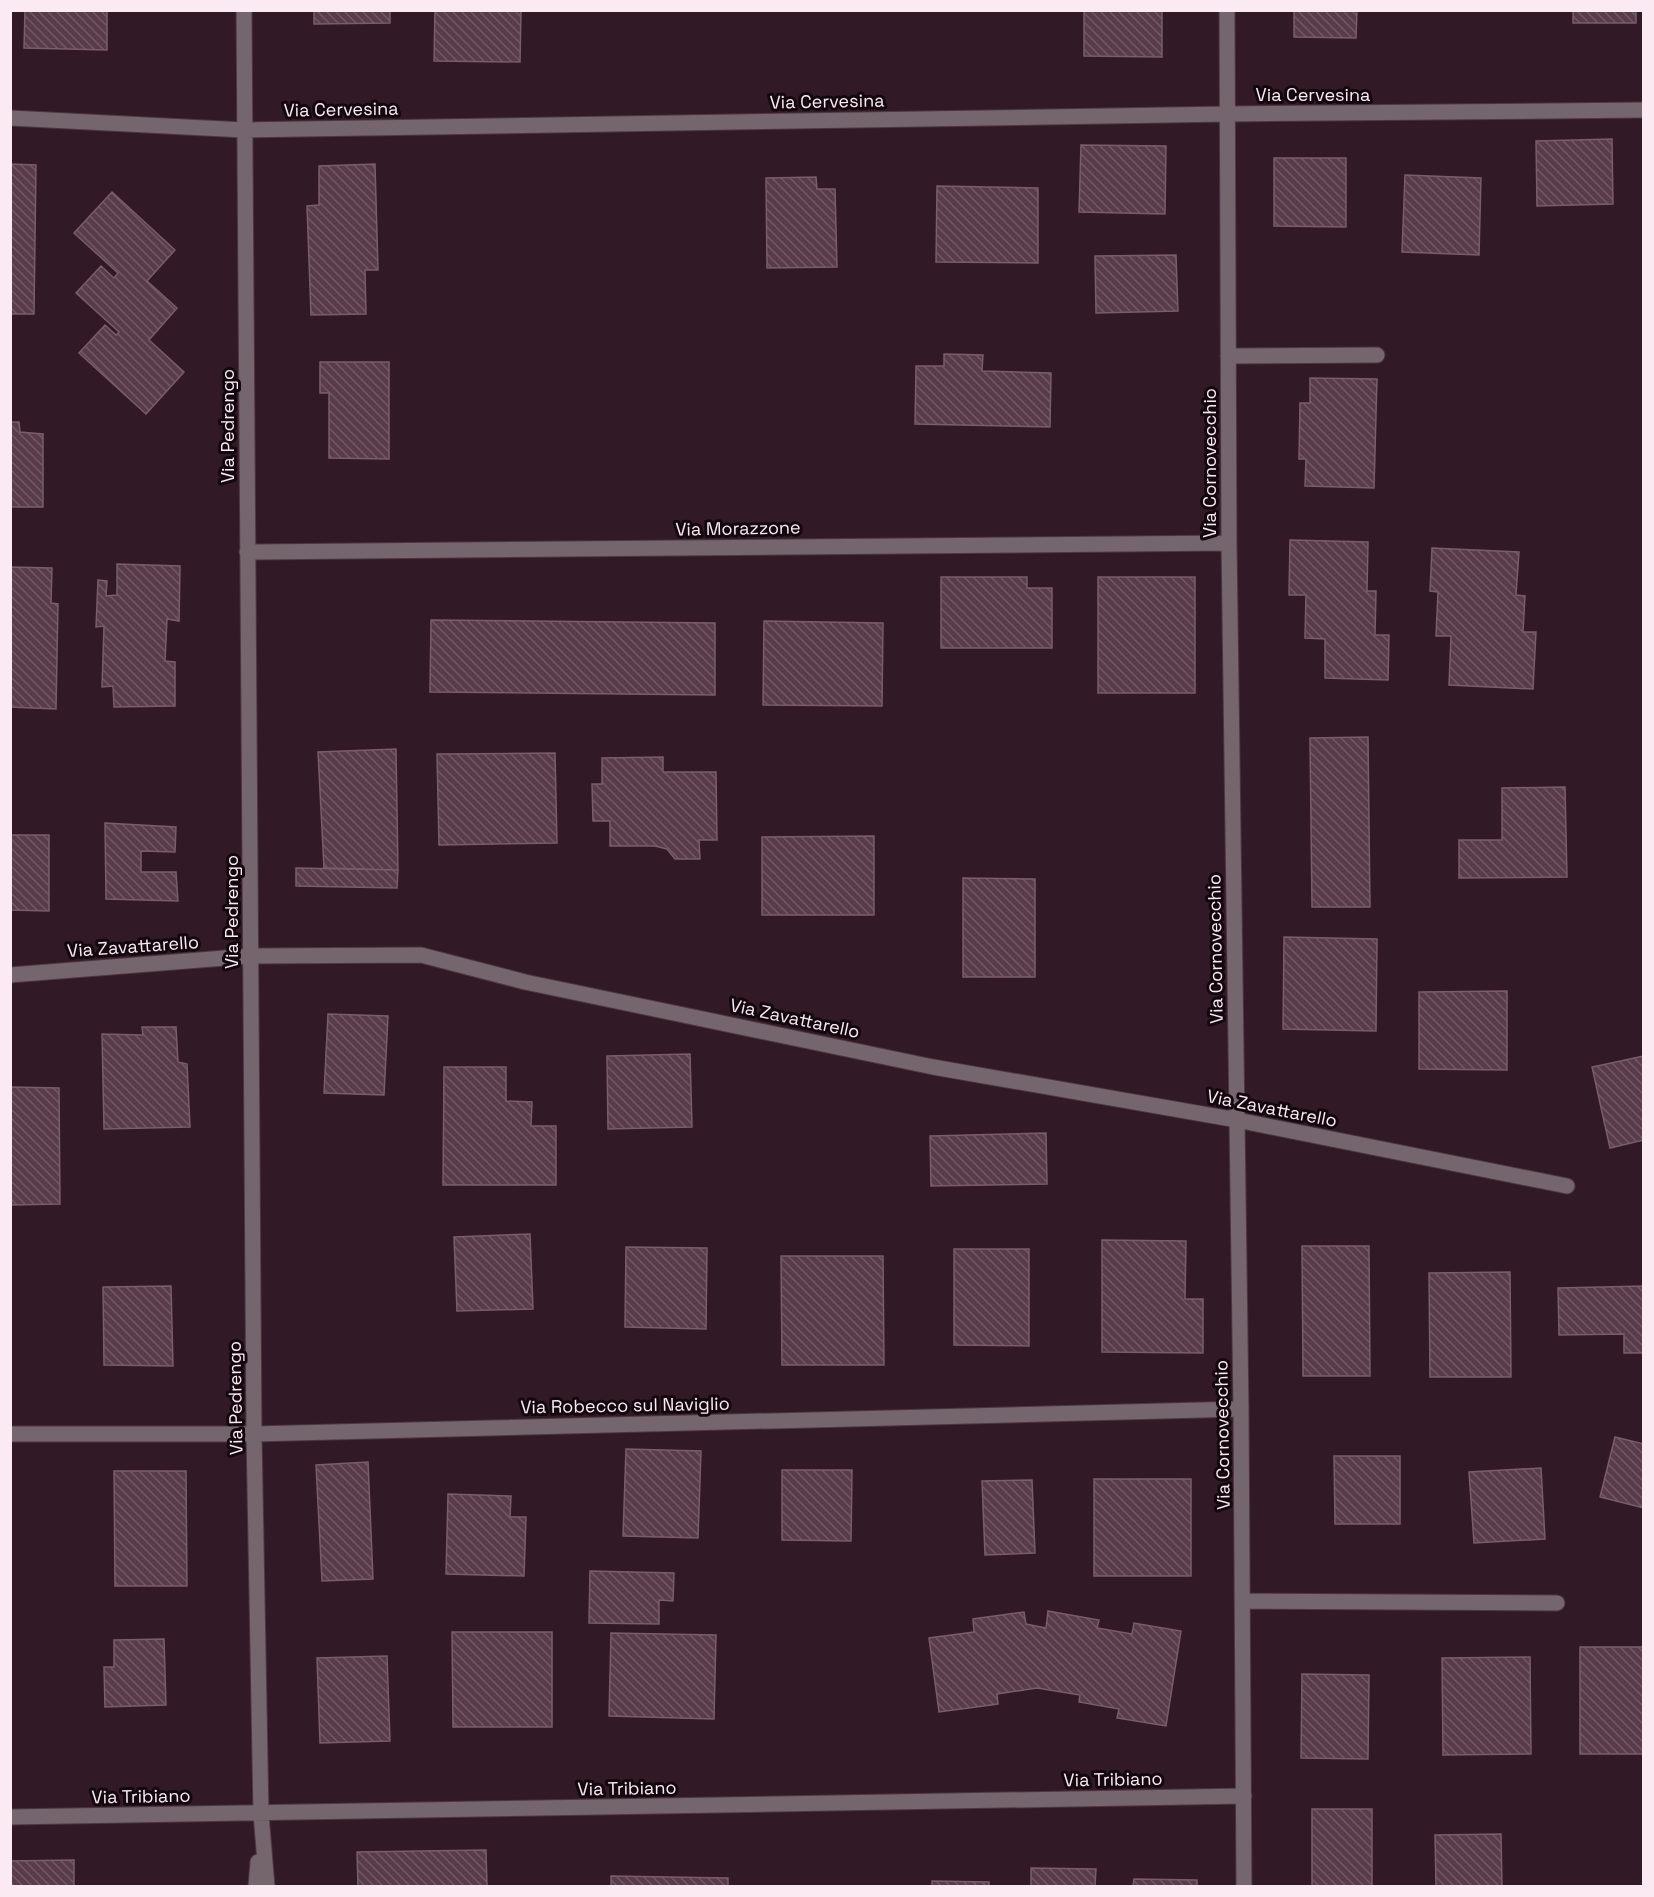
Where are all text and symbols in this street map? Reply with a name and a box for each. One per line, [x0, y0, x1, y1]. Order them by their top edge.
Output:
street label: Via Cervesina [1256, 83, 1370, 106]
street label: Via Cervesina [769, 89, 885, 113]
street label: Via Cervesina [283, 97, 399, 121]
street label: Via Pedrengo [216, 369, 239, 483]
street label: Via Cornovecchio [1198, 388, 1221, 538]
street label: Via Morazzone [675, 515, 801, 541]
street label: Via Pedrengo [220, 855, 243, 969]
street label: Via Cornovecchio [1202, 874, 1228, 1024]
street label: Via Zavattarello [66, 930, 200, 962]
street label: Via Zavattarello [728, 993, 862, 1043]
street label: Via Zavattarello [1205, 1084, 1339, 1132]
street label: Via Pedrengo [223, 1341, 247, 1455]
street label: Via Cornovecchio [1209, 1360, 1235, 1510]
street label: Via Robecco sul Naviglio [520, 1392, 730, 1418]
street label: Via Tribiano [1063, 1767, 1163, 1791]
street label: Via Tribiano [577, 1776, 677, 1800]
street label: Via Tribiano [91, 1784, 191, 1808]

